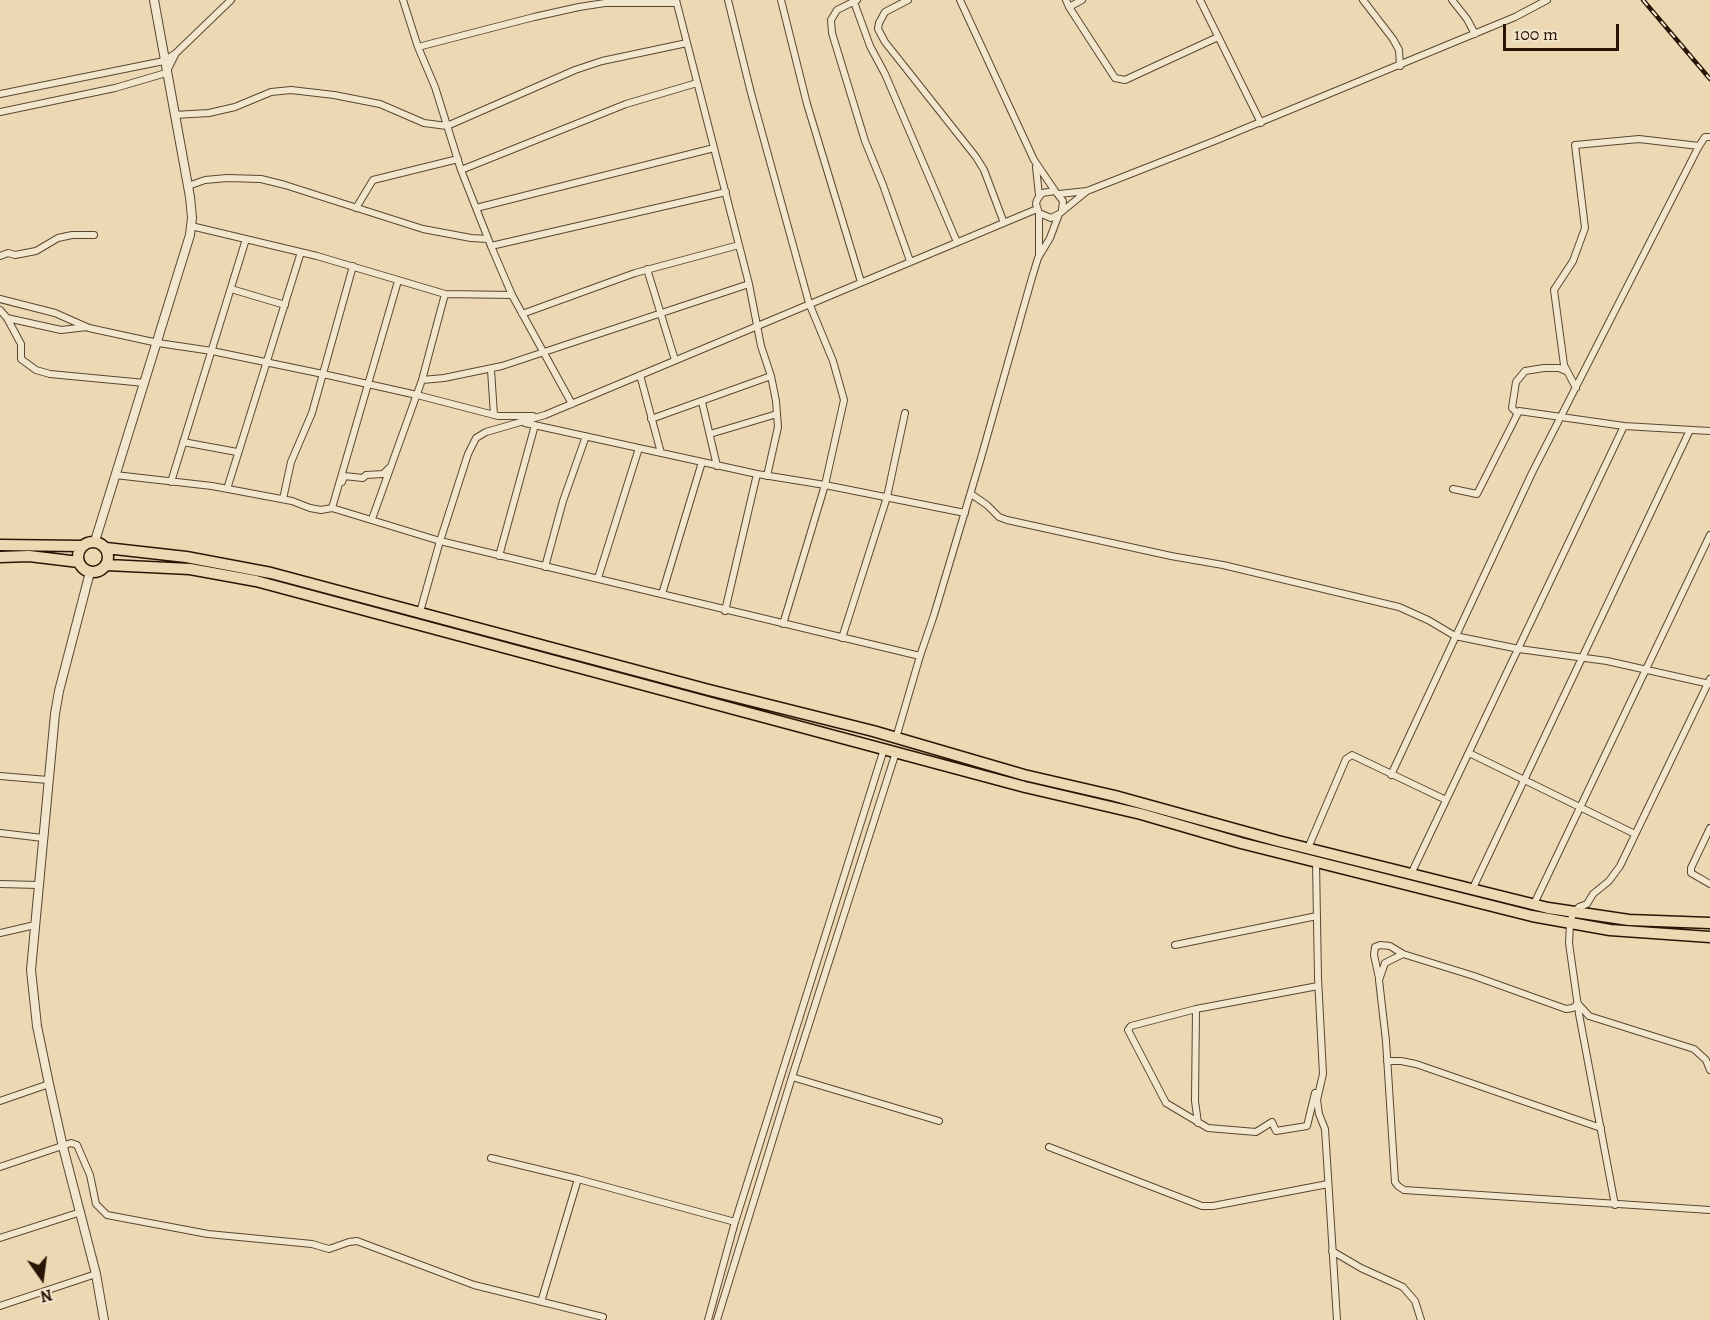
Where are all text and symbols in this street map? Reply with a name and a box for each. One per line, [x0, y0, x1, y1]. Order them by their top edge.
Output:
scale bar [1506, 12, 1622, 50]
text: 100 m [1514, 22, 1558, 46]
north arrow [12, 1248, 72, 1308]
text: N [38, 1283, 55, 1308]

